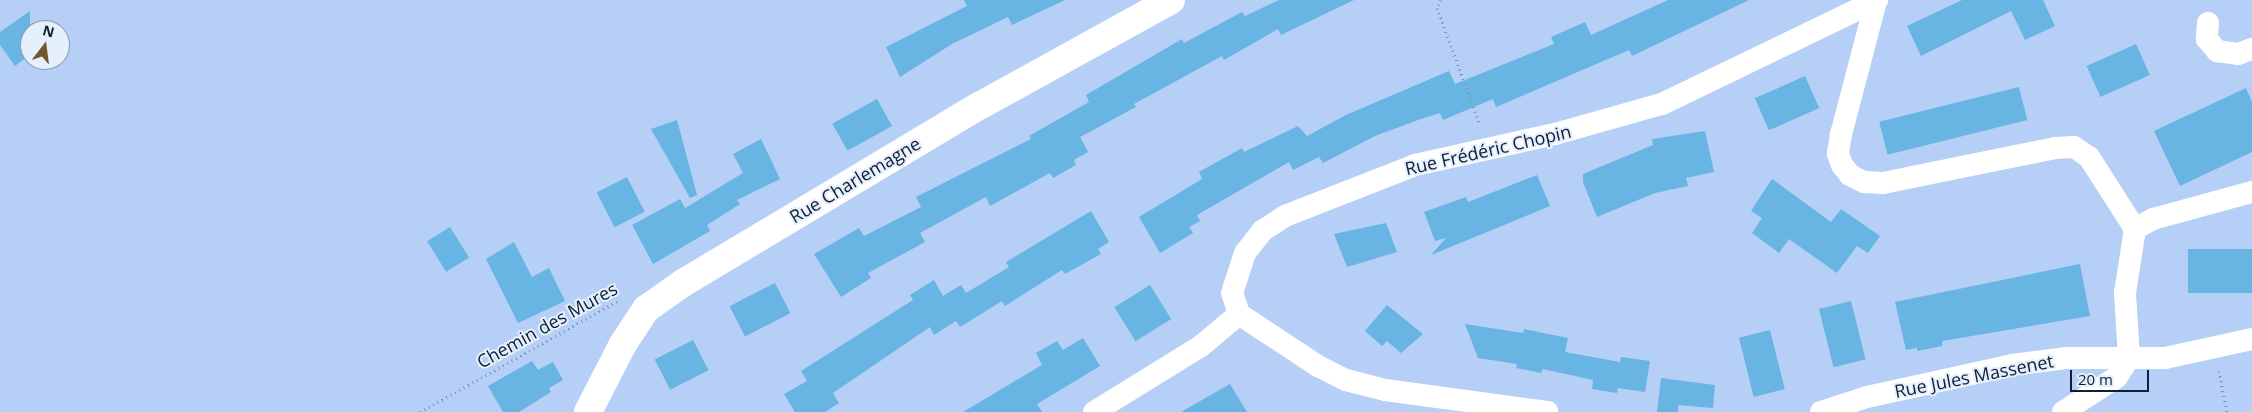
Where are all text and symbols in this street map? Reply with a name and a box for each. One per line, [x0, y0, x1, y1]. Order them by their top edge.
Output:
north arrow [20, 20, 70, 70]
text: N [41, 20, 57, 42]
street label: Rue Frédéric Chopin [1403, 120, 1573, 180]
street label: Rue Charlemagne [786, 132, 924, 228]
street label: Chemin des Mures [473, 277, 621, 373]
street label: Rue Jules Massenet [1893, 350, 2055, 402]
scale bar [2072, 360, 2151, 392]
text: 20 m [2078, 369, 2113, 389]

